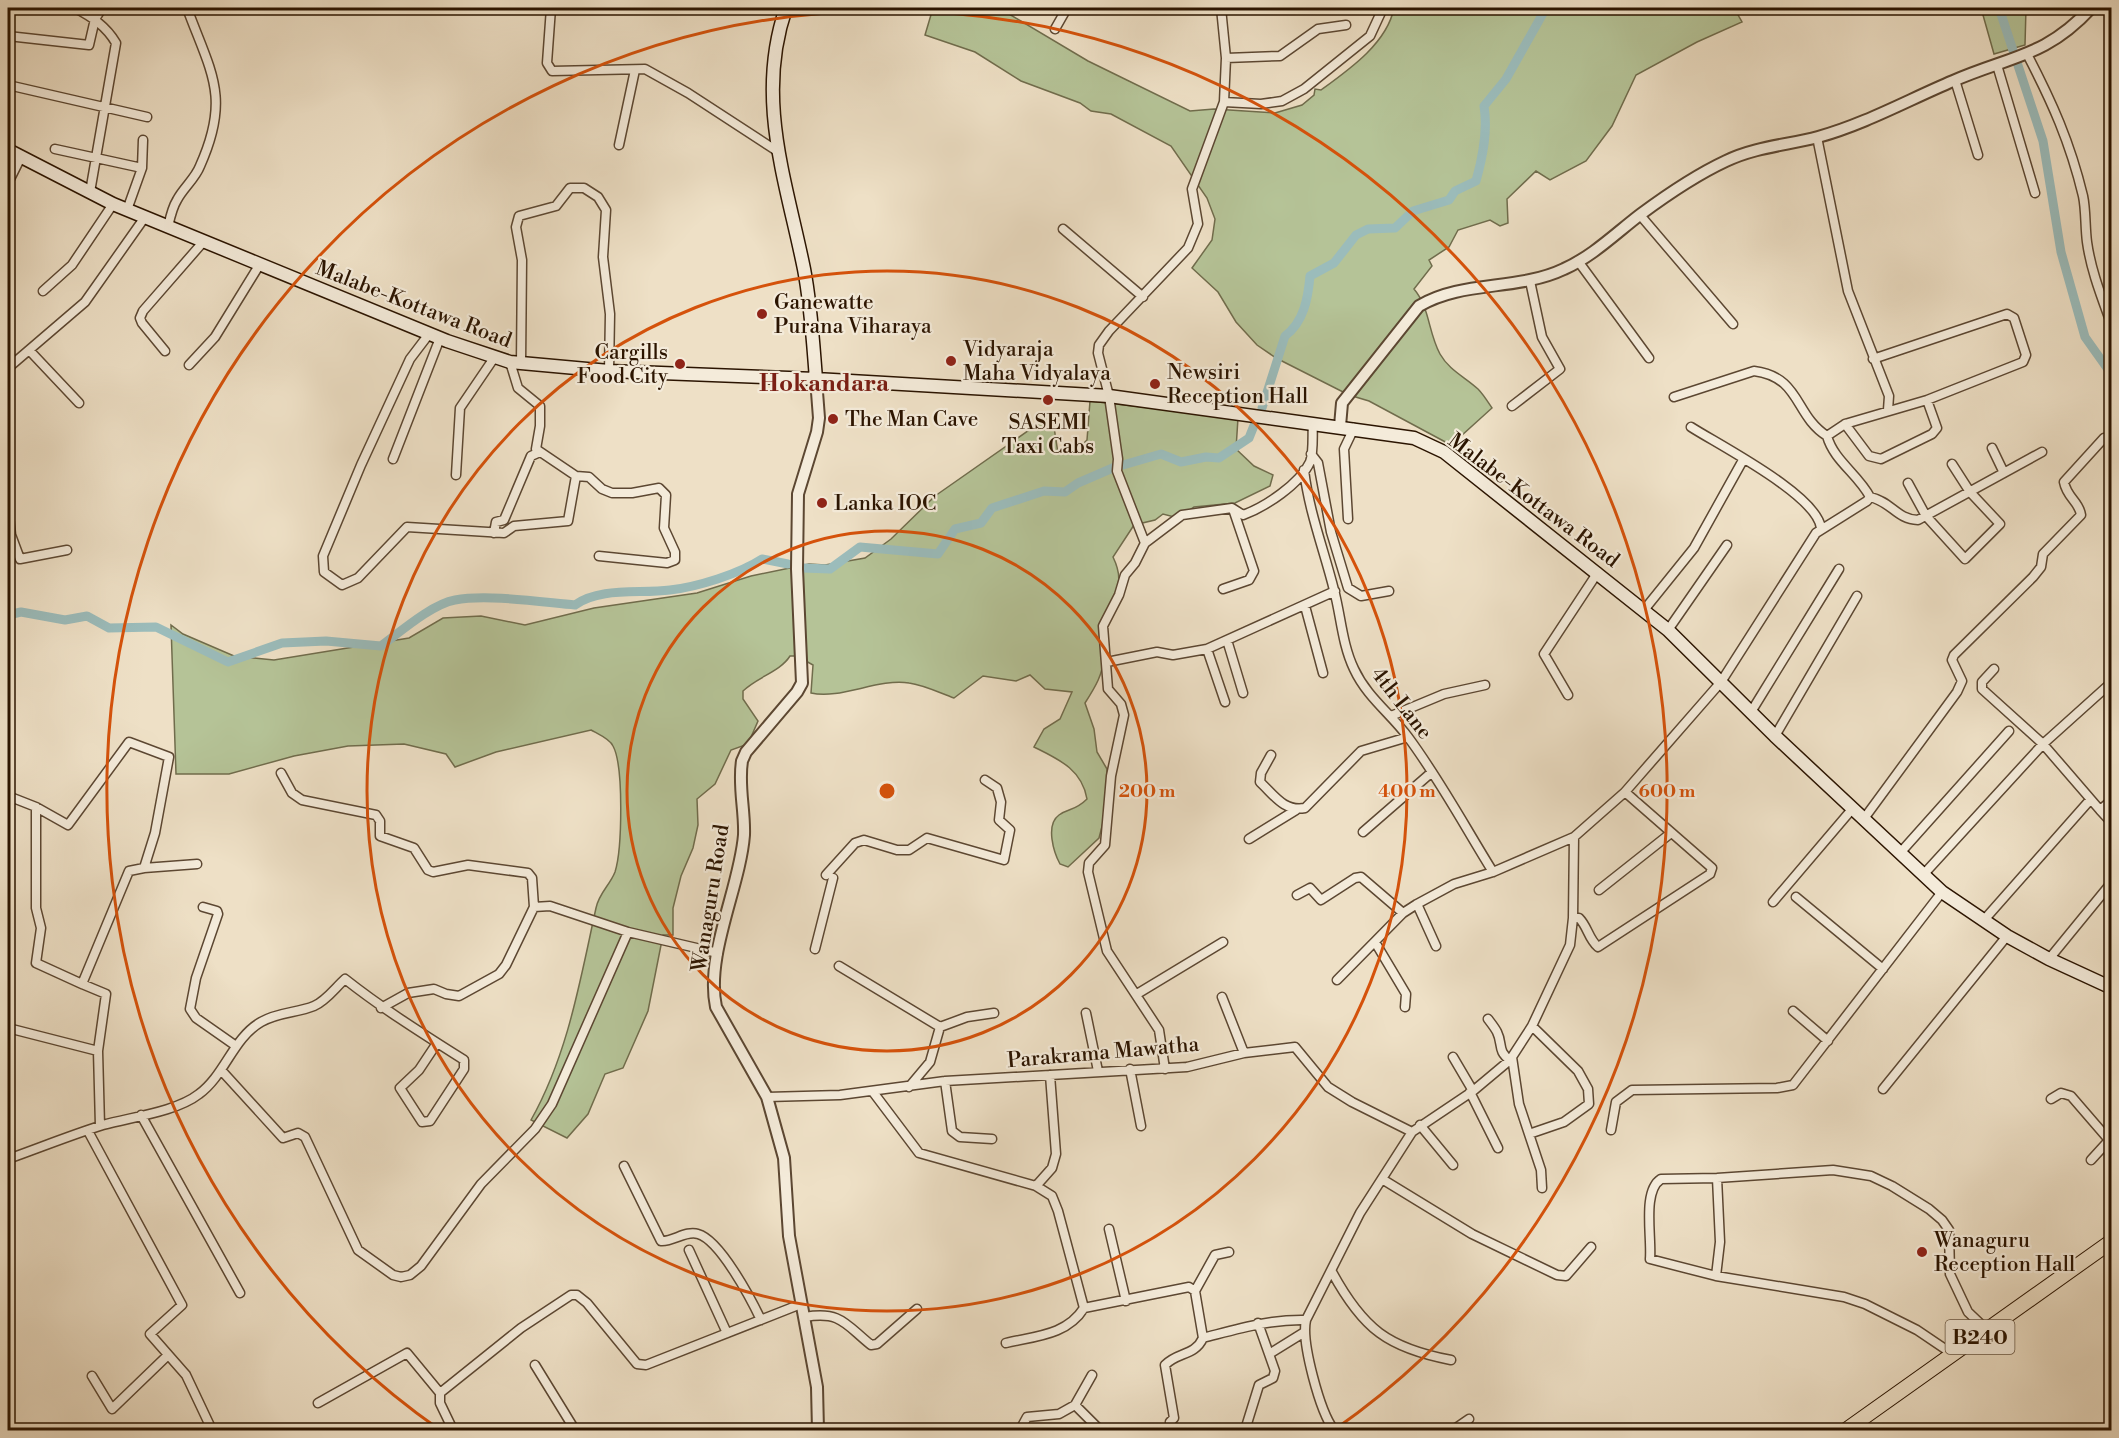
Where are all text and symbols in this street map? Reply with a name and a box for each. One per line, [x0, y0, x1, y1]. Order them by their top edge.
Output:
street label: Malabe-Kottawa Road [312, 256, 515, 354]
place label: Ganewatte Purana Viharaya [774, 290, 932, 340]
marker: Ganewatte Purana Viharaya [755, 307, 769, 321]
place label: Vidyaraja Maha Vidyalaya [962, 337, 1111, 387]
place label: Cargills Food City [577, 340, 669, 390]
marker: Vidyaraja Maha Vidyalaya [944, 354, 958, 368]
marker: Cargills Food City [673, 357, 687, 371]
place label: Newsiri Reception Hall [1167, 360, 1308, 410]
district label: Hokandara [759, 369, 890, 399]
marker: Newsiri Reception Hall [1148, 377, 1162, 391]
marker: SASEMI Taxi Cabs [1041, 393, 1055, 407]
place label: The Man Cave [845, 407, 978, 433]
place label: SASEMI Taxi Cabs [1002, 410, 1094, 460]
marker: The Man Cave [826, 412, 840, 426]
street label: Malabe-Kottawa Road [1443, 428, 1624, 574]
place label: Lanka IOC [834, 491, 936, 517]
marker: Lanka IOC [815, 496, 829, 510]
street label: 4th Lane [1365, 662, 1438, 745]
text: 200 m [1119, 780, 1176, 803]
text: 400 m [1378, 780, 1436, 803]
text: 600 m [1639, 780, 1696, 803]
centre of rings [877, 781, 897, 801]
street label: Wanaguru Road [686, 822, 735, 975]
street label: Parakrama Mawatha [1006, 1032, 1201, 1074]
place label: Wanaguru Reception Hall [1933, 1228, 2075, 1278]
marker: Wanaguru Reception Hall [1915, 1245, 1929, 1259]
road number: B240 [1946, 1320, 2014, 1354]

